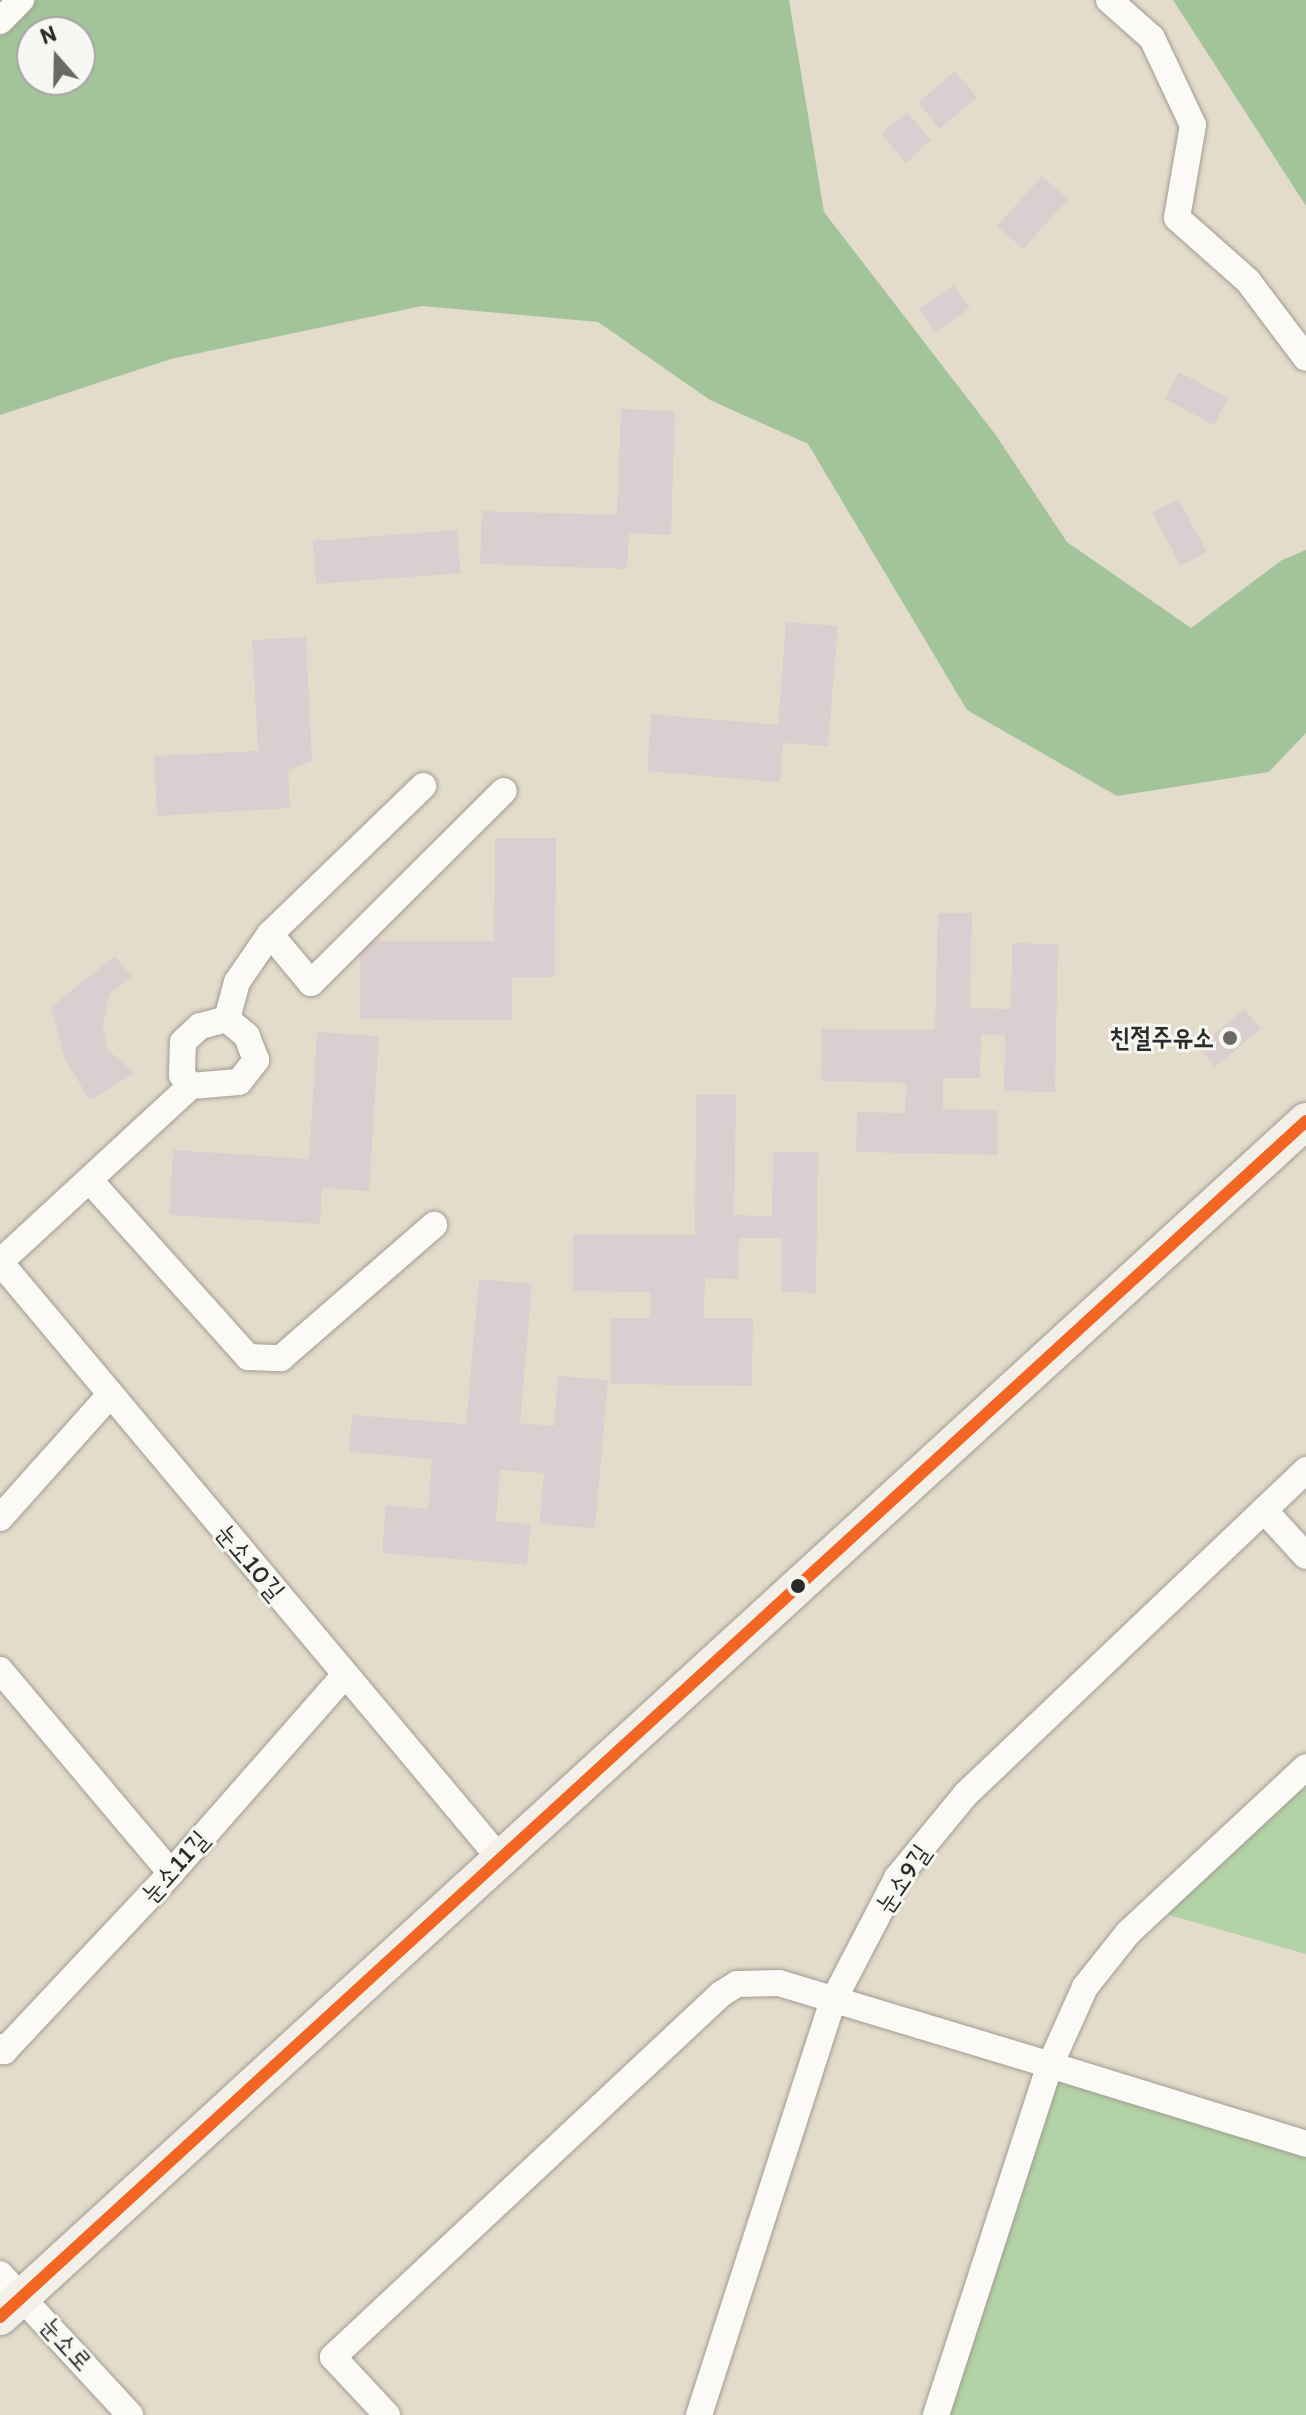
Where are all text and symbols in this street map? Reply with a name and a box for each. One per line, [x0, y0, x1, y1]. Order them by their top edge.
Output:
north arrow [16, 16, 96, 96]
text: N [37, 20, 60, 50]
place label: 친절주유소 [1109, 1022, 1214, 1054]
marker: 친절주유소 [1221, 1029, 1239, 1047]
street label: 눈소10길 [209, 1517, 291, 1607]
unlabelled marker [790, 1578, 806, 1594]
street label: 눈소11길 [134, 1824, 216, 1910]
street label: 눈소9길 [869, 1839, 937, 1919]
street label: 눈소로 [33, 2310, 99, 2378]

